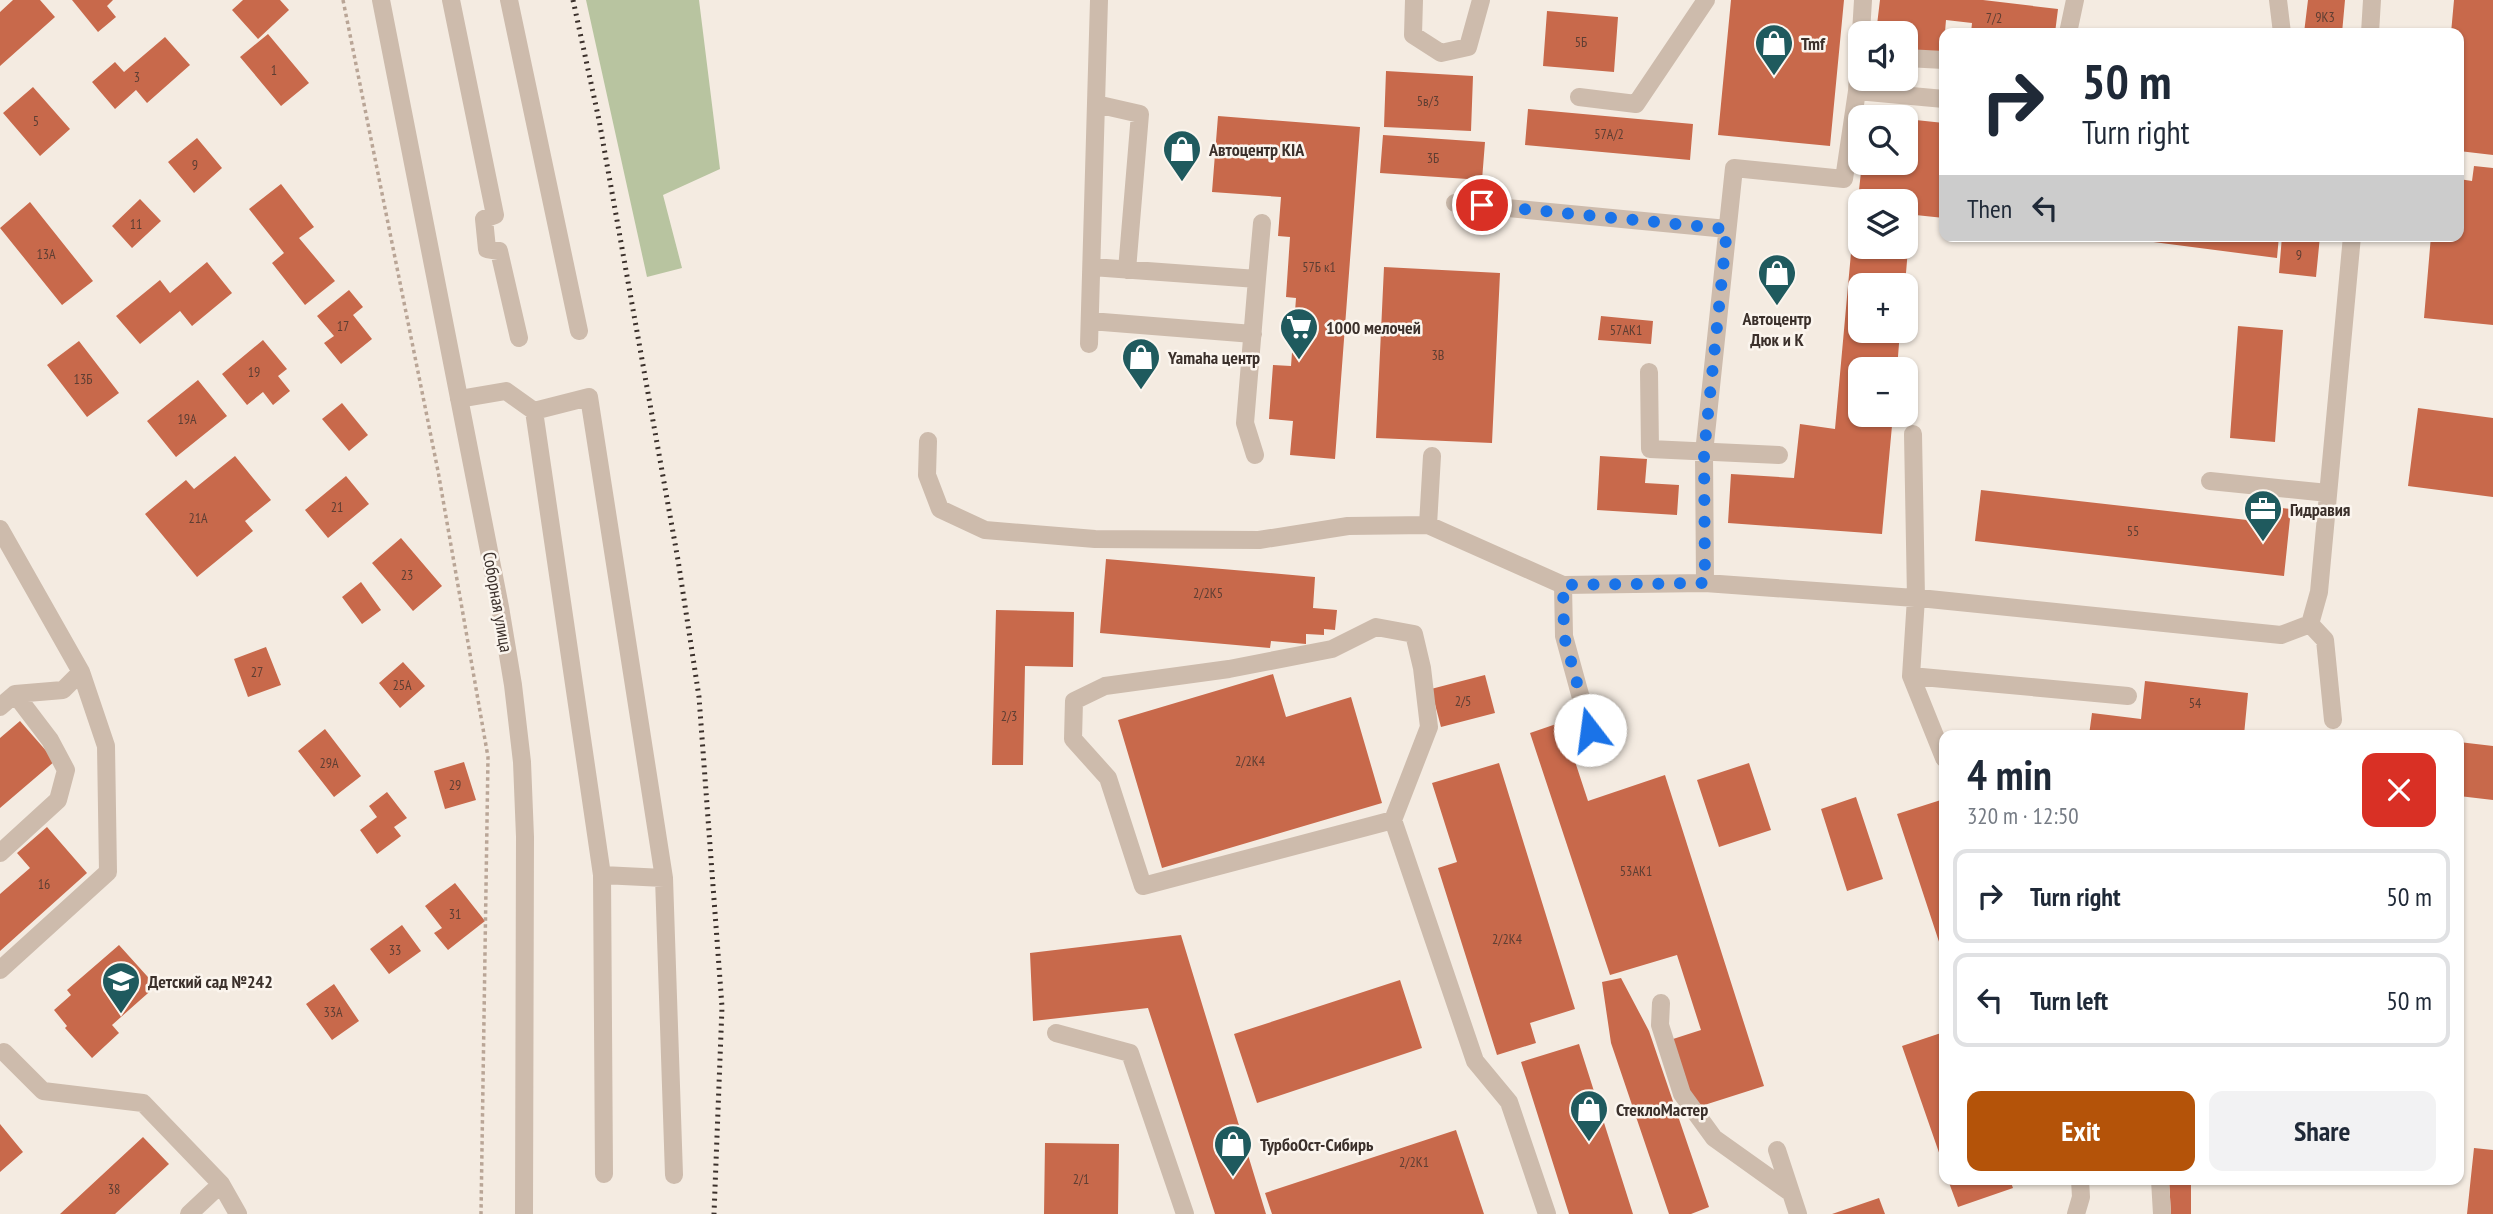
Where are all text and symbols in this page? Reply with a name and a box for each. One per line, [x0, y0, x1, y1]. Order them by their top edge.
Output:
house number: 9К3 [2315, 8, 2335, 26]
house number: 7/2 [1986, 9, 2002, 27]
map controls [1848, 21, 1918, 427]
button: sound [1848, 21, 1918, 91]
shop icon: Tmf [1753, 22, 1795, 77]
place label: Tmf [1801, 32, 1826, 55]
house number: 5Б [1575, 33, 1587, 51]
text: 50 m [2082, 49, 2171, 113]
icon: right [1967, 56, 2058, 147]
house number: 1 [271, 61, 277, 79]
house number: 3 [134, 68, 140, 86]
house number: 5в/3 [1417, 92, 1439, 110]
button: search [1848, 105, 1918, 175]
text: Turn right [2082, 111, 2190, 153]
house number: 5 [33, 112, 39, 130]
house number: 57А/2 [1594, 125, 1624, 143]
shop icon: Автоцентр KIA [1161, 128, 1203, 183]
place label: Автоцентр KIA [1208, 138, 1305, 161]
house number: 3Б [1427, 149, 1439, 167]
house number: 9 [192, 156, 198, 174]
pin [1452, 175, 1512, 235]
icon: arrive [1463, 186, 1501, 224]
button: layers [1848, 189, 1918, 259]
icon: left [2026, 189, 2064, 227]
text: Then [1967, 192, 2012, 225]
house number: 11 [130, 215, 142, 233]
house number: 13А [36, 245, 56, 263]
house number: 9 [2296, 246, 2302, 264]
shop icon: Автоцентр Дюк и К [1756, 252, 1798, 307]
house number: 57Б к1 [1302, 258, 1336, 276]
button: + [1848, 273, 1918, 343]
supermarket icon: 1000 мелочей [1278, 306, 1320, 361]
place label: Автоцентр Дюк и К [1742, 307, 1811, 351]
place label: 1000 мелочей [1326, 316, 1421, 339]
house number: 17 [337, 317, 349, 335]
house number: 57АК1 [1610, 321, 1642, 339]
shop icon: Yamaha центр [1120, 336, 1162, 391]
place label: Yamaha центр [1167, 346, 1260, 369]
house number: 3В [1432, 346, 1444, 364]
button: − [1848, 357, 1918, 427]
house number: 19 [248, 363, 260, 381]
house number: 13Б [74, 370, 92, 388]
house number: 19А [177, 410, 197, 428]
office icon: Гидравия [2242, 488, 2284, 543]
house number: 21 [331, 498, 343, 516]
place label: Гидравия [2290, 498, 2350, 521]
house number: 21А [188, 509, 208, 527]
house number: 55 [2127, 522, 2139, 540]
street label: Соборная улица [478, 550, 518, 654]
house number: 23 [401, 566, 413, 584]
house number: 2/2К5 [1193, 584, 1223, 602]
house number: 27 [251, 663, 263, 681]
house number: 25А [392, 676, 412, 694]
house number: 2/5 [1455, 692, 1471, 710]
position arrow [1553, 693, 1627, 767]
house number: 54 [2189, 694, 2202, 712]
house number: 2/3 [1001, 707, 1017, 725]
text: 4 min [1967, 747, 2052, 802]
house number: 2/2К4 [1235, 752, 1266, 770]
button: close [2362, 753, 2436, 827]
house number: 29А [319, 754, 339, 772]
house number: 29 [449, 776, 461, 794]
text: 320 m · 12:50 [1967, 801, 2079, 830]
house number: 53АК1 [1620, 862, 1652, 880]
house number: 16 [38, 875, 50, 893]
icon: right [1971, 877, 2009, 915]
text: Turn right [2030, 880, 2121, 913]
text: 50 m [2386, 880, 2432, 913]
house number: 31 [449, 905, 461, 923]
house number: 2/2К4 [1492, 930, 1523, 948]
house number: 33 [389, 941, 401, 959]
school or university icon: Детский сад №242 [100, 960, 142, 1015]
place label: Детский сад №242 [148, 970, 273, 993]
icon: left [1971, 981, 2009, 1019]
text: Turn left [2030, 984, 2108, 1017]
text: 50 m [2386, 984, 2432, 1017]
house number: 33А [323, 1003, 343, 1021]
shop icon: СтеклоМастер [1568, 1088, 1610, 1143]
button: Exit [1967, 1091, 2195, 1171]
button: Share [2209, 1091, 2436, 1171]
place label: СтеклоМастер [1616, 1098, 1708, 1121]
shop icon: ТурбоОст-Сибирь [1212, 1123, 1254, 1178]
place label: ТурбоОст-Сибирь [1260, 1133, 1374, 1156]
house number: 2/2К1 [1399, 1153, 1429, 1171]
house number: 2/1 [1073, 1170, 1089, 1188]
house number: 38 [108, 1180, 120, 1198]

